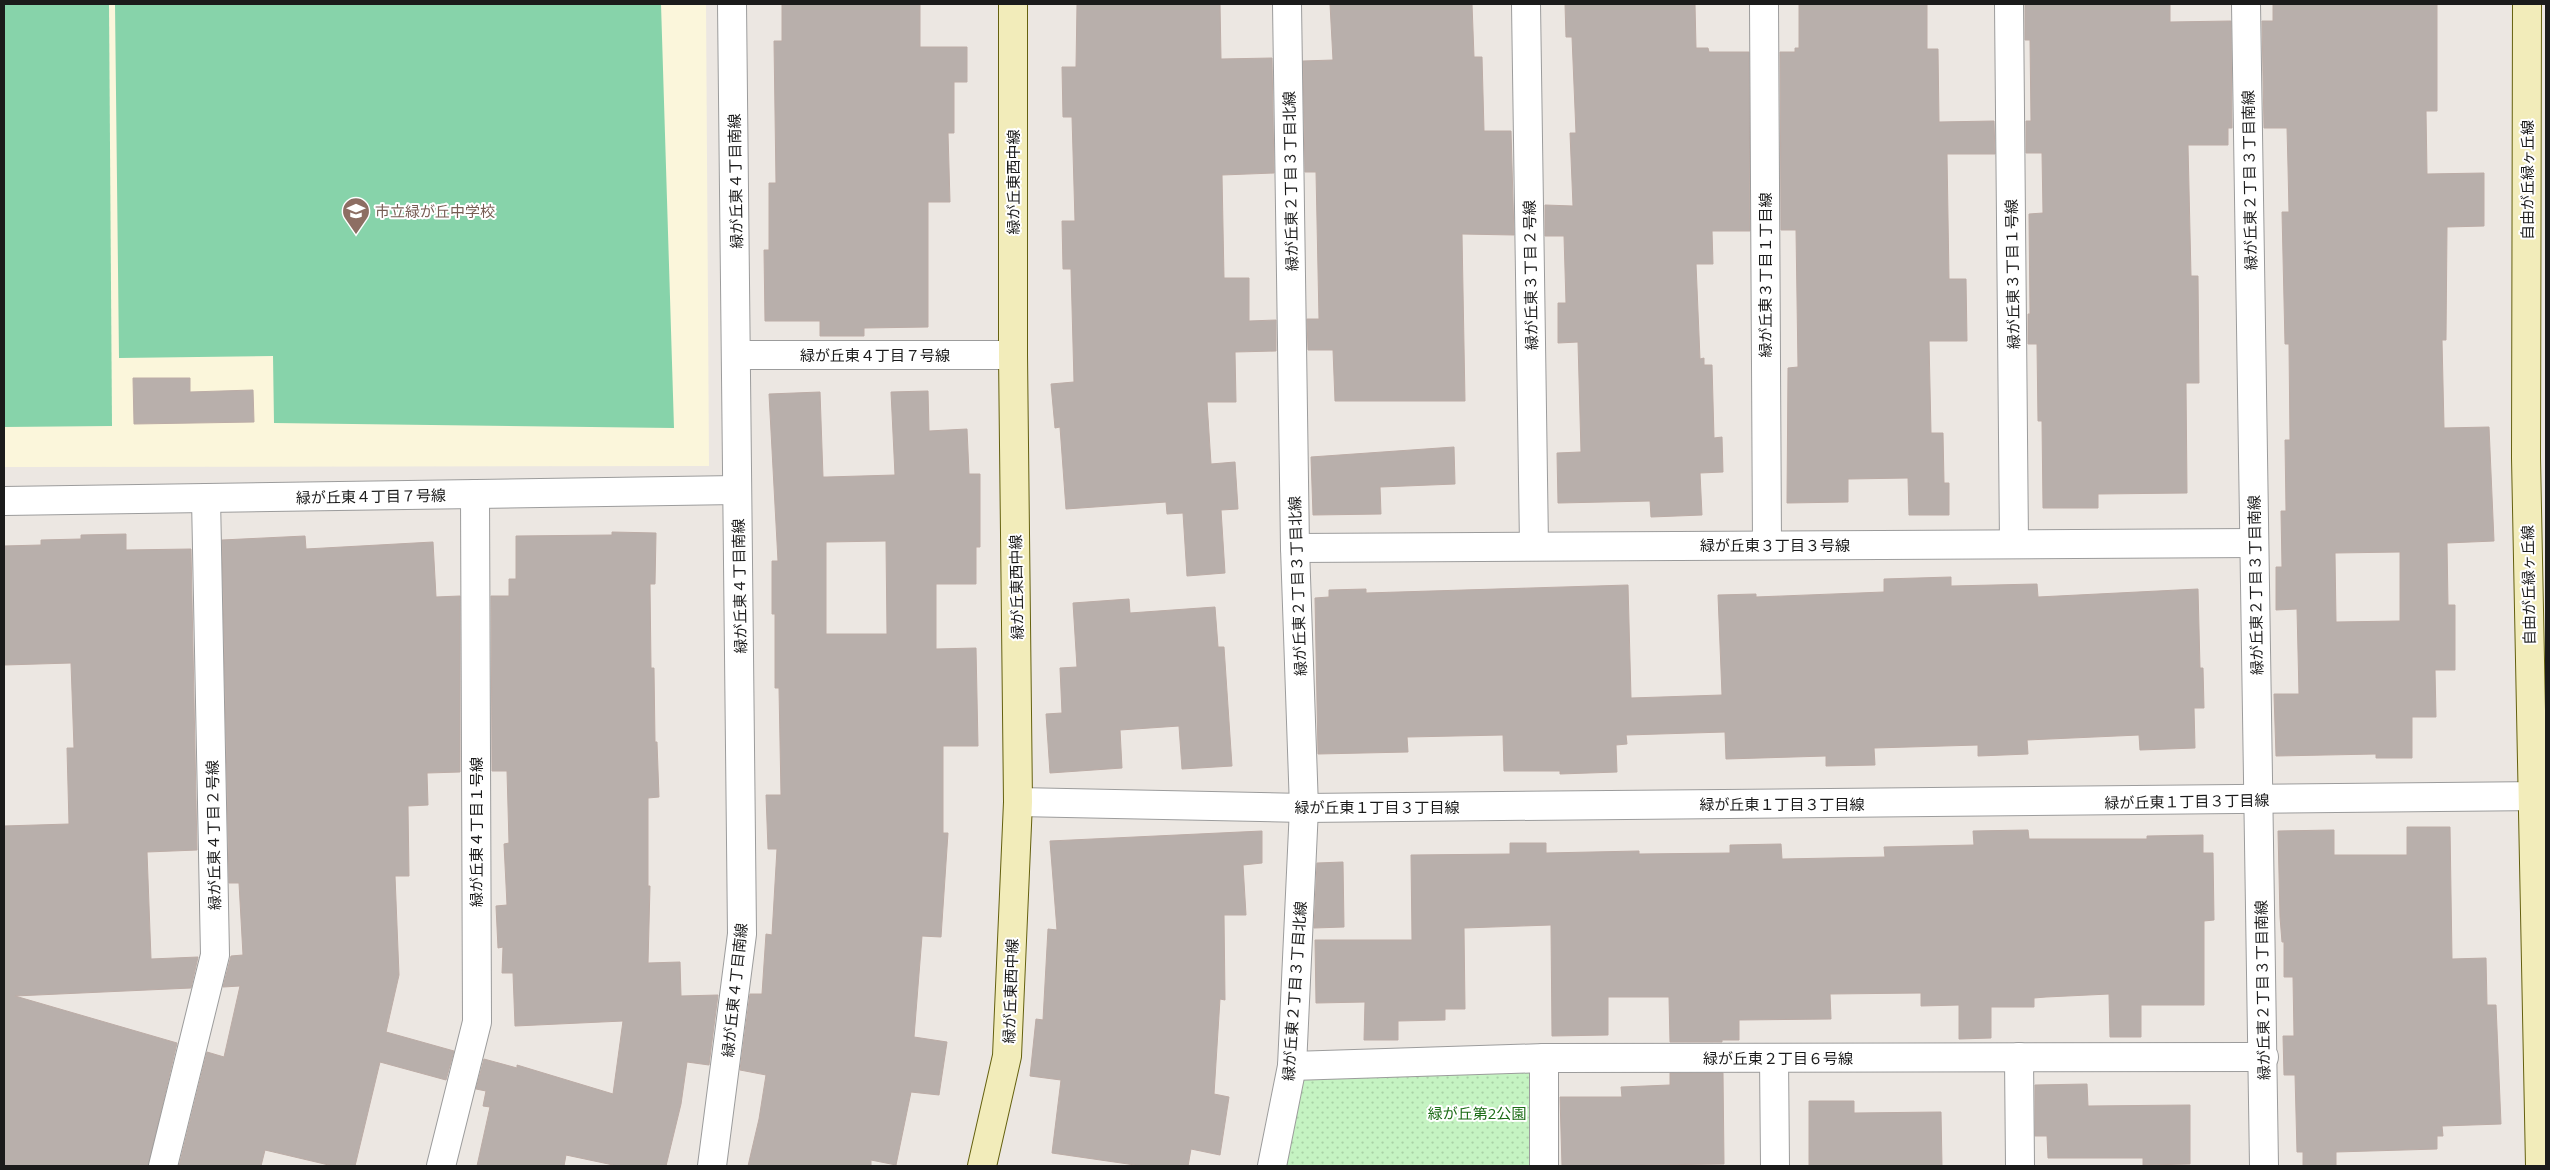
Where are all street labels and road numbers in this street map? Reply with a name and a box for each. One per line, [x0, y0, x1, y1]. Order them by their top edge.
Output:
street label: 緑が丘東２丁目３丁目南線 [2237, 90, 2261, 270]
street label: 緑が丘東２丁目３丁目北線 [1278, 91, 1302, 271]
street label: 緑が丘東４丁目南線 [724, 113, 746, 249]
street label: 自由が丘緑ヶ丘線 [2517, 120, 2537, 240]
street label: 緑が丘東西中線 [1003, 129, 1023, 235]
street label: 緑が丘東３丁目１丁目線 [1755, 192, 1775, 358]
street label: 緑が丘東３丁目１号線 [2001, 199, 2023, 349]
street label: 緑が丘東３丁目２号線 [1519, 200, 1541, 350]
street label: 緑が丘東４丁目７号線 [800, 345, 950, 365]
street label: 緑が丘東４丁目７号線 [296, 485, 446, 507]
street label: 緑が丘東２丁目３丁目南線 [2243, 495, 2267, 675]
street label: 緑が丘東２丁目３丁目北線 [1284, 496, 1310, 676]
street label: 緑が丘東４丁目南線 [728, 518, 750, 654]
street label: 自由が丘緑ヶ丘線 [2517, 525, 2539, 645]
street label: 緑が丘東西中線 [1005, 534, 1027, 640]
street label: 緑が丘東３丁目３号線 [1700, 535, 1850, 555]
street label: 緑が丘東４丁目１号線 [466, 757, 486, 907]
street label: 緑が丘東４丁目２号線 [202, 760, 224, 910]
street label: 緑が丘東１丁目３丁目線 [2104, 790, 2270, 812]
street label: 緑が丘東１丁目３丁目線 [1699, 794, 1865, 814]
street label: 緑が丘東１丁目３丁目線 [1294, 797, 1460, 817]
street label: 緑が丘東２丁目３丁目南線 [2250, 900, 2274, 1080]
street label: 緑が丘東２丁目３丁目北線 [1278, 901, 1310, 1081]
street label: 緑が丘東４丁目南線 [717, 922, 751, 1058]
street label: 緑が丘東西中線 [998, 938, 1022, 1044]
street label: 緑が丘東２丁目６号線 [1703, 1048, 1853, 1068]

